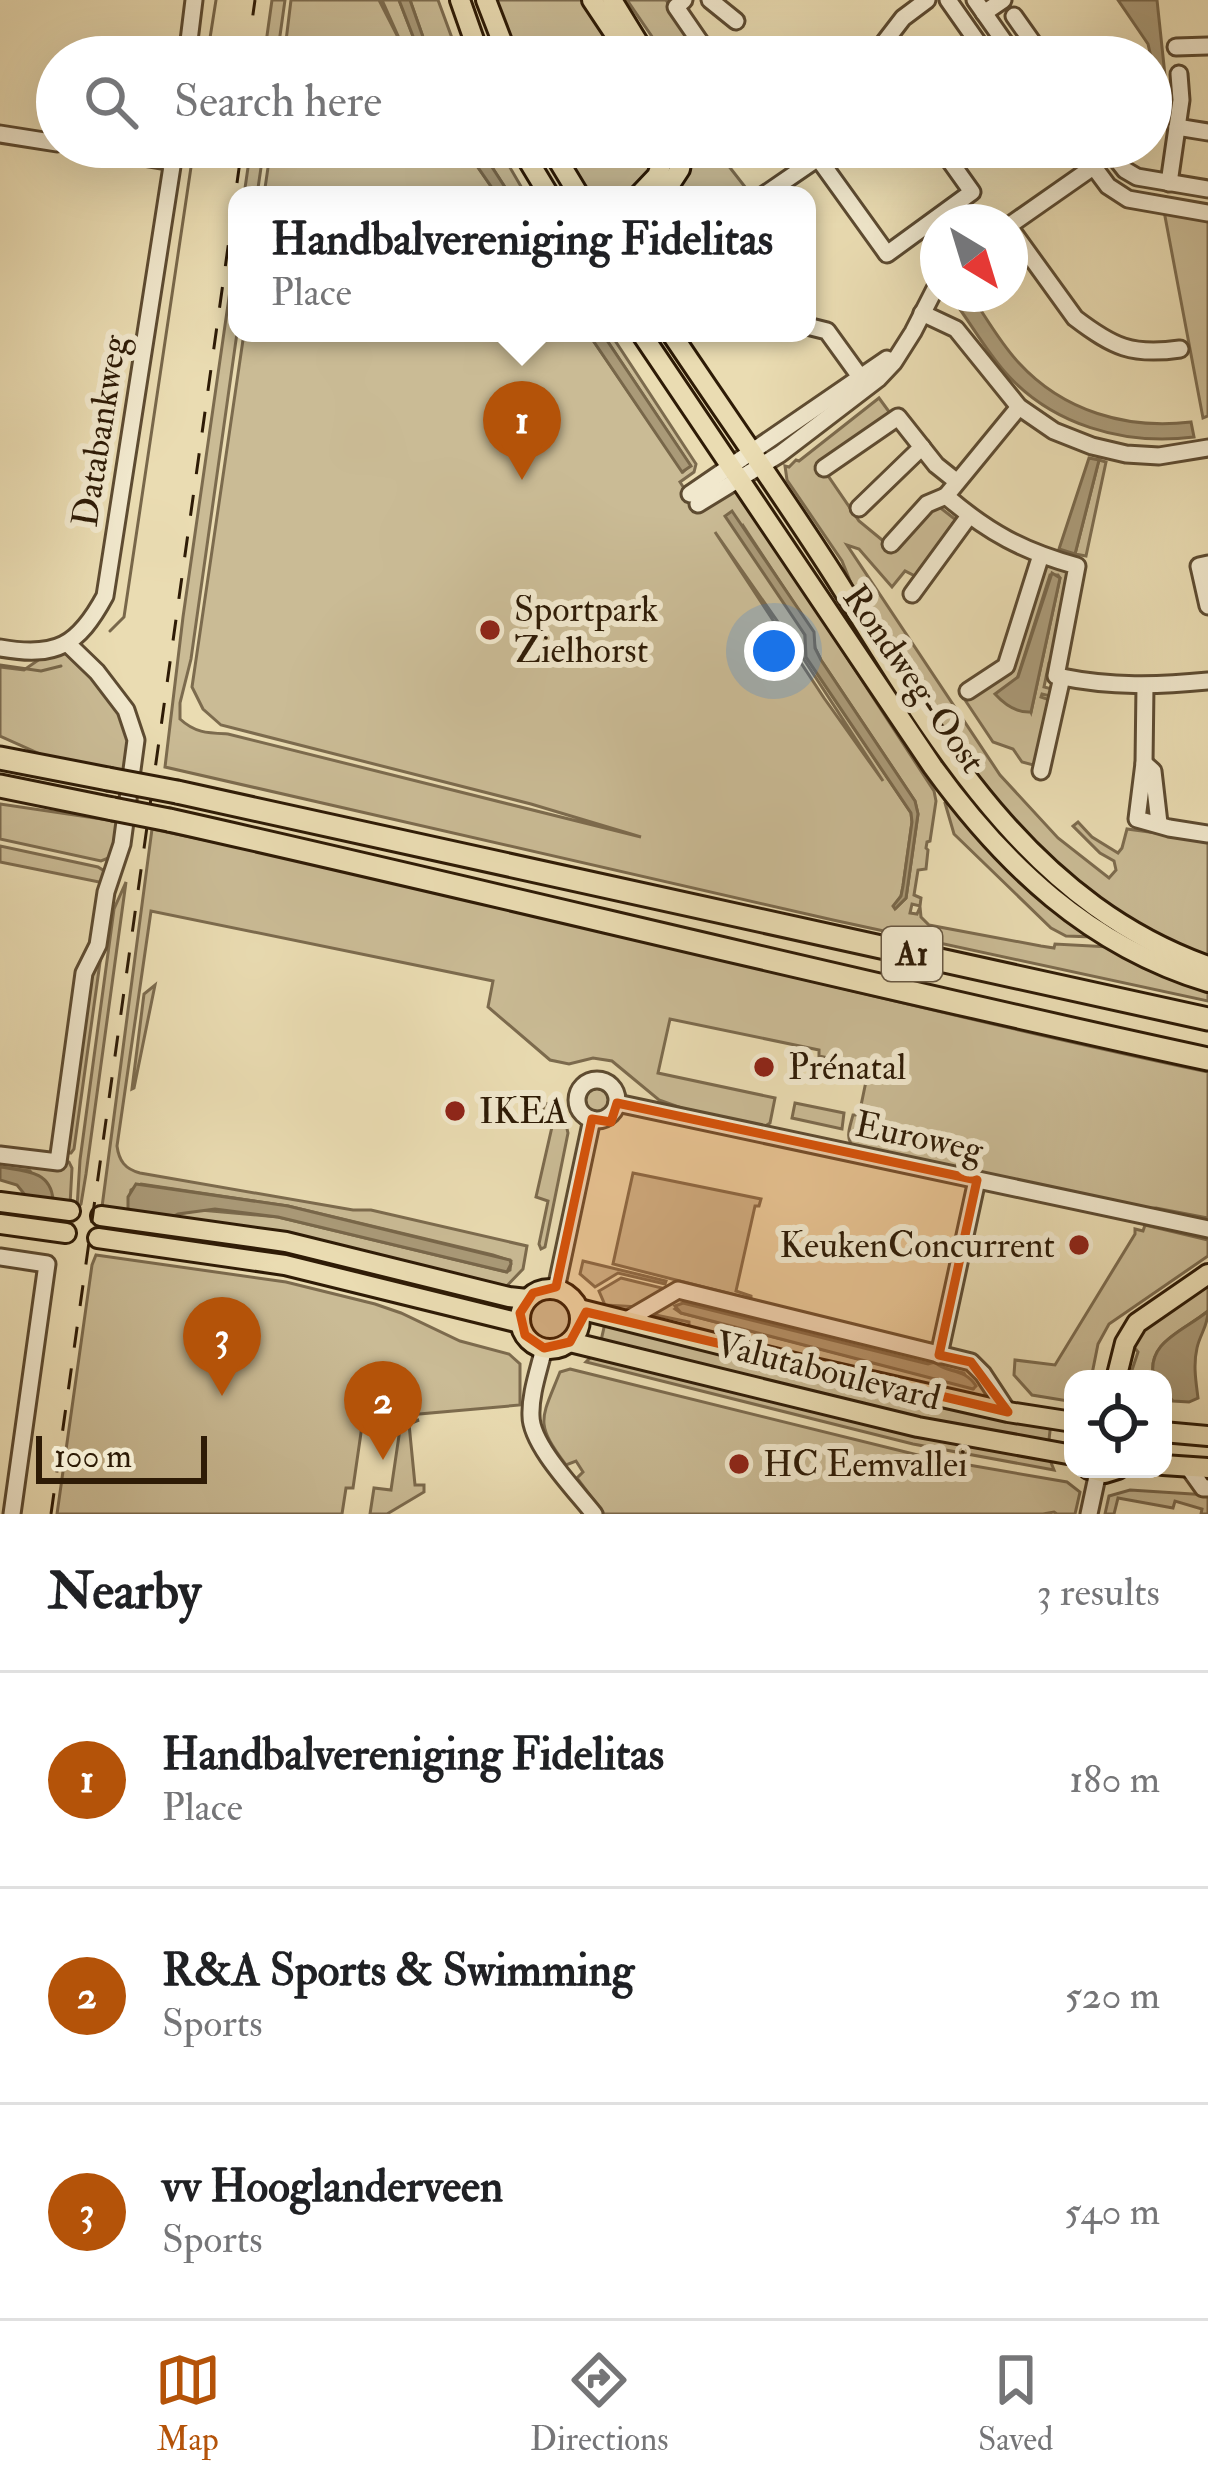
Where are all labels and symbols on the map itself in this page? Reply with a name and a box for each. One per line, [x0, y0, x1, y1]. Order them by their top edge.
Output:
north arrow [920, 204, 1028, 312]
street label: Databankweg [63, 331, 138, 530]
pin: 1 [483, 381, 561, 480]
street label: Rondweg-Oost [833, 576, 995, 782]
place label: Sportpark Zielhorst [514, 587, 658, 673]
marker: Sportpark Zielhorst [477, 617, 503, 643]
your location [744, 621, 804, 681]
road number: A1 [882, 927, 942, 981]
place label: Prénatal [788, 1045, 906, 1090]
marker: Prénatal [751, 1054, 777, 1080]
place label: IKEA [479, 1089, 568, 1134]
marker: IKEA [442, 1098, 468, 1124]
street label: Euroweg [851, 1102, 988, 1173]
place label: KeukenConcurrent [779, 1223, 1055, 1268]
marker: KeukenConcurrent [1066, 1232, 1092, 1258]
pin: 3 [183, 1297, 261, 1396]
street label: Valutaboulevard [711, 1321, 945, 1421]
pin: 2 [344, 1361, 422, 1460]
scale bar [36, 1430, 207, 1483]
place label: HC Eemvallei [763, 1442, 968, 1487]
marker: HC Eemvallei [726, 1451, 752, 1477]

